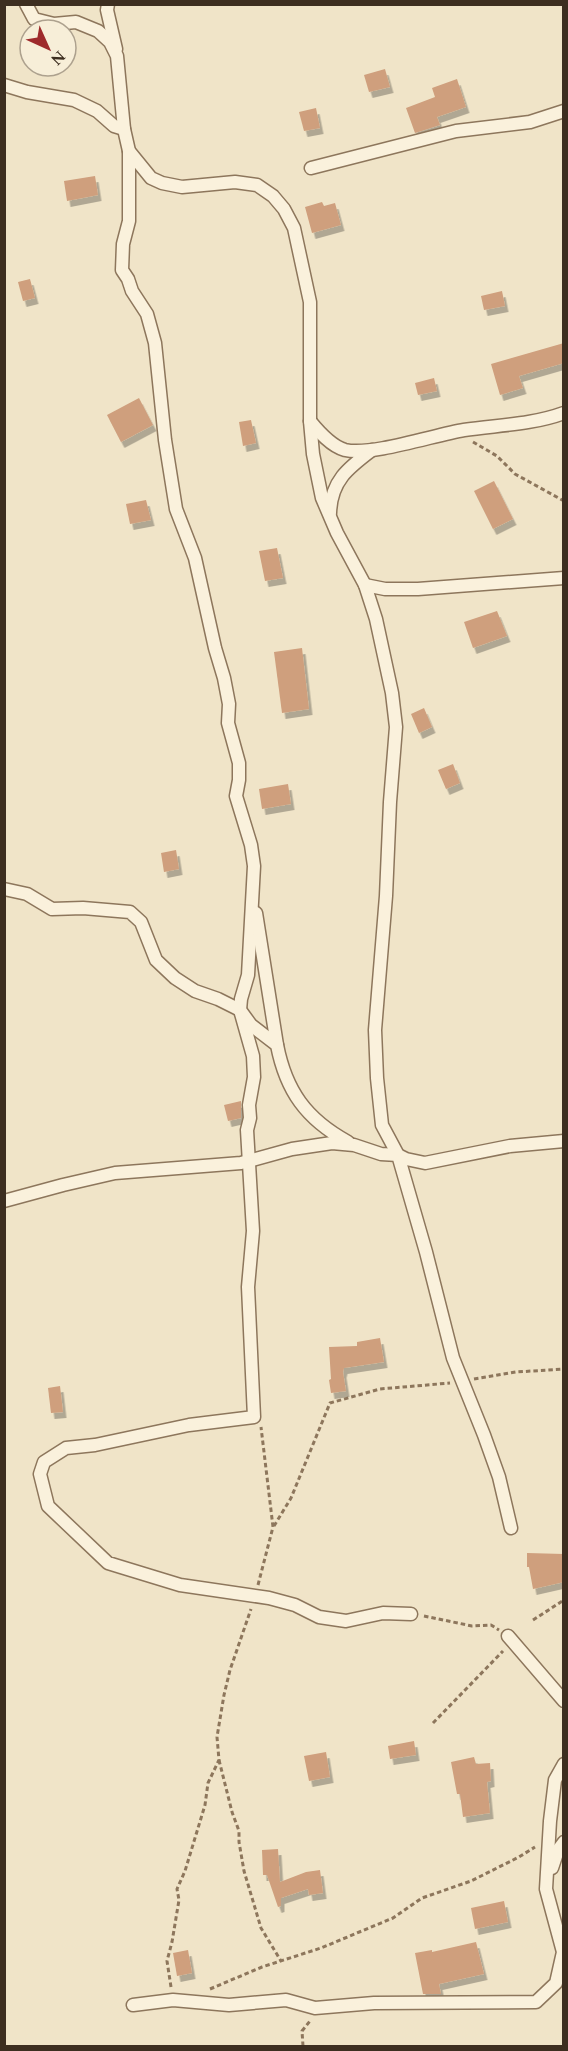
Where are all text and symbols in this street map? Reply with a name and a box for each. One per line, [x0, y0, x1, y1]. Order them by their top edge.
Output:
north arrow [18, 18, 78, 78]
text: N [45, 45, 71, 71]

